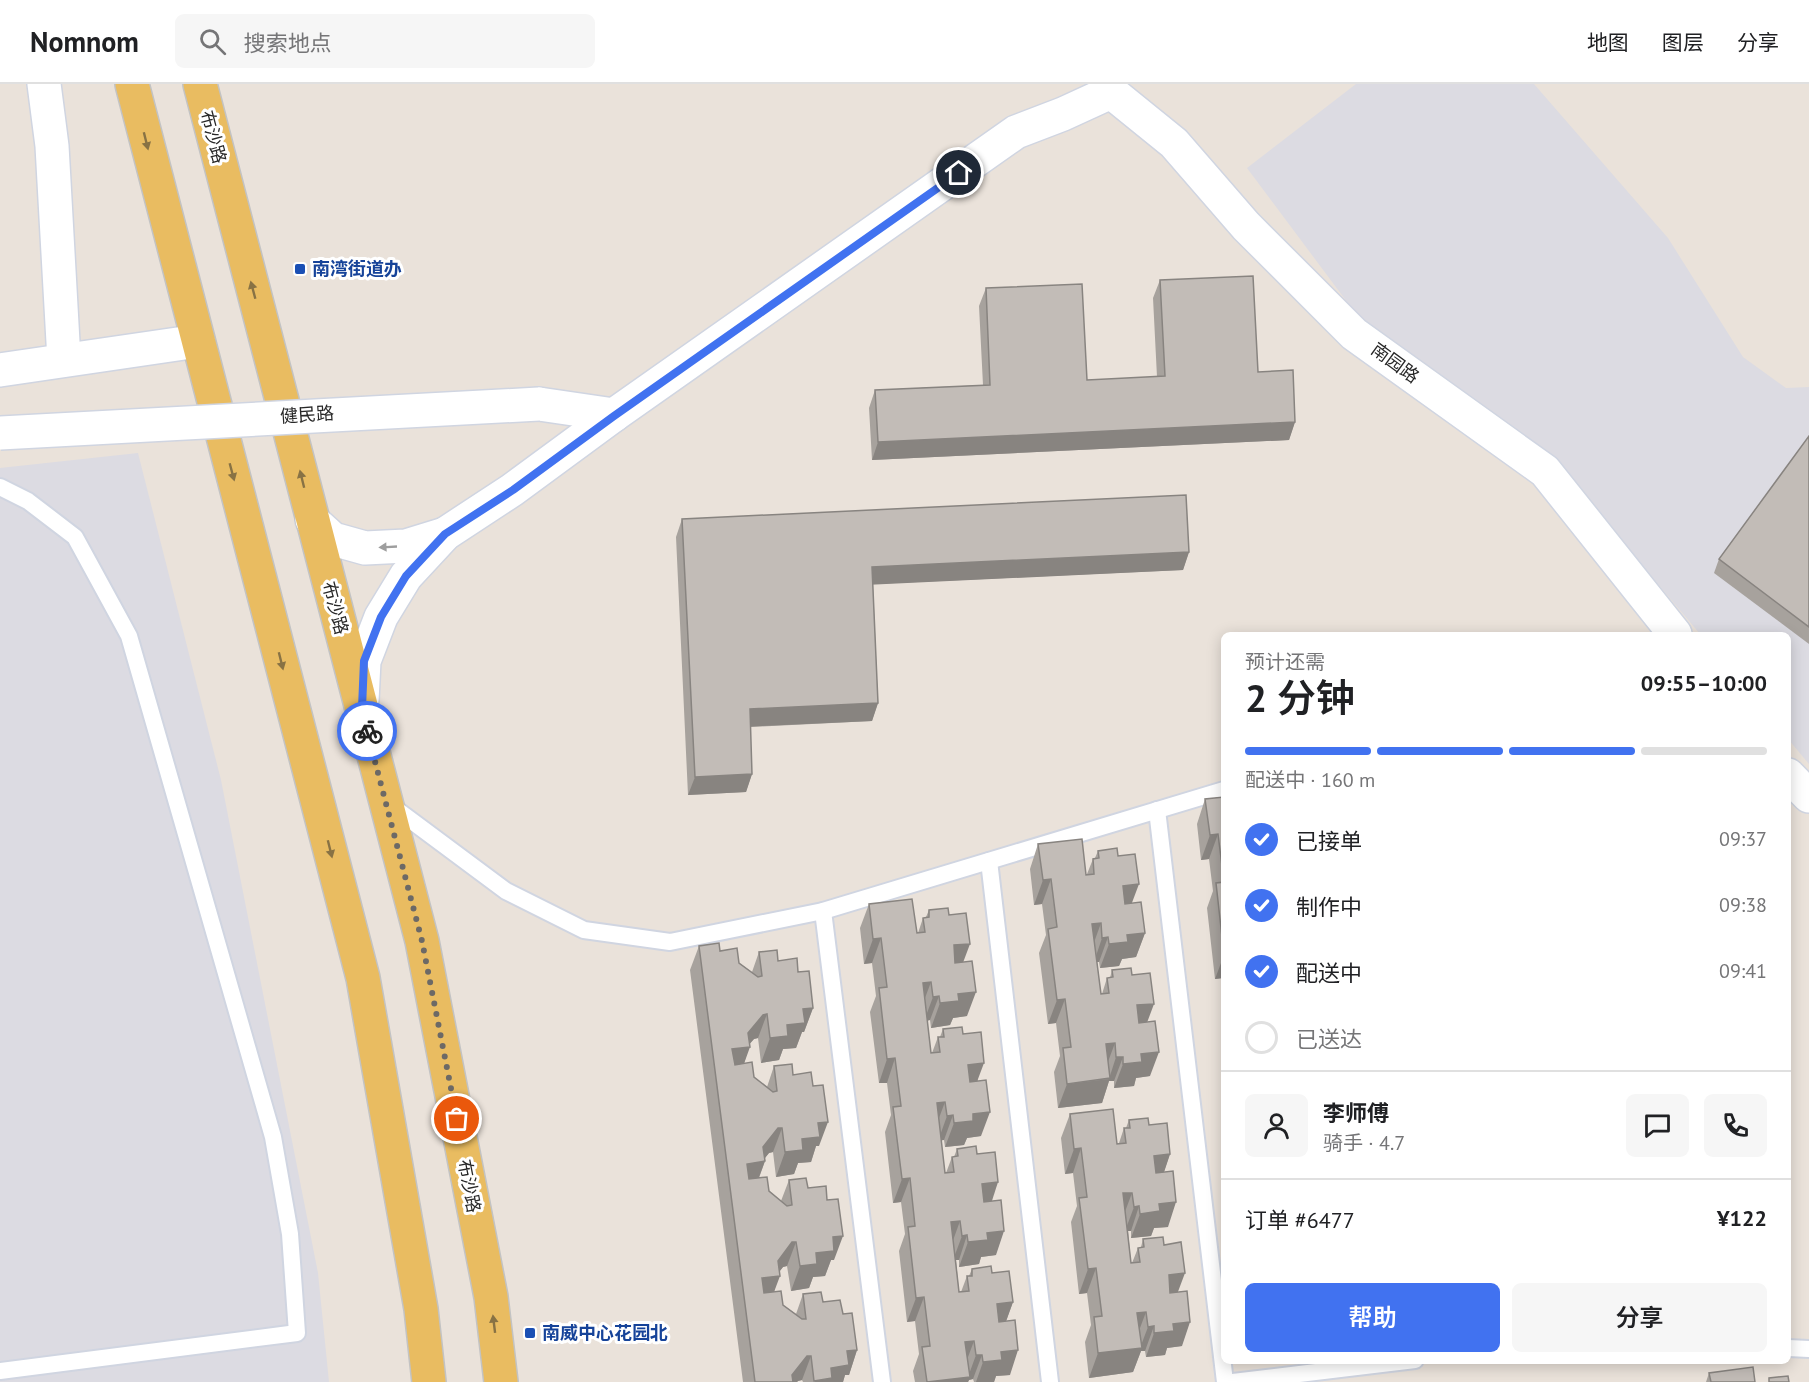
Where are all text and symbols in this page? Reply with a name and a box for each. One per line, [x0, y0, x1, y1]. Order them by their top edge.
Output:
search box [175, 14, 595, 68]
text: Nomnom [30, 23, 139, 60]
icon: search [196, 25, 229, 58]
text: 搜索地点 [244, 29, 332, 57]
text: 地图 [1587, 29, 1629, 56]
text: 图层 [1662, 29, 1704, 56]
text: 分享 [1737, 29, 1779, 56]
street label: 布沙路 [195, 108, 232, 166]
one-way arrow [142, 131, 152, 150]
pin [933, 147, 984, 198]
icon: home [942, 156, 975, 189]
place label: 南湾街道办 [312, 257, 402, 280]
marker: 南湾街道办 [293, 262, 307, 276]
one-way arrow [248, 281, 258, 299]
street label: 南园路 [1367, 337, 1424, 388]
street label: 健民路 [279, 401, 335, 428]
one-way arrow [228, 463, 237, 481]
one-way arrow [297, 470, 307, 488]
one-way arrow [378, 542, 397, 551]
street label: 布沙路 [317, 579, 354, 637]
text: 预计还需 [1245, 649, 1325, 675]
one-way arrow [276, 651, 286, 670]
text: 09:55–10:00 [1641, 669, 1767, 697]
text: 2 分钟 [1245, 672, 1355, 723]
courier [337, 701, 397, 761]
icon: bike [351, 715, 384, 748]
text: 配送中 · 160 m [1245, 767, 1375, 793]
icon: check [1245, 823, 1278, 856]
text: 09:37 [1719, 826, 1767, 852]
text: 已接单 [1296, 827, 1362, 855]
one-way arrow [325, 840, 335, 859]
icon: check [1245, 889, 1278, 922]
text: 09:38 [1719, 892, 1767, 918]
text: 制作中 [1296, 893, 1362, 921]
icon: check [1245, 955, 1278, 988]
text: 09:41 [1719, 958, 1767, 984]
text: 配送中 [1296, 959, 1362, 987]
text: 已送达 [1296, 1025, 1362, 1053]
pin [431, 1093, 482, 1144]
button: person [1245, 1094, 1308, 1157]
button: chat [1626, 1094, 1689, 1157]
button: phone [1704, 1094, 1767, 1157]
text: 李师傅 [1323, 1099, 1389, 1127]
icon: bag [440, 1102, 473, 1135]
text: 骑手 · 4.7 [1323, 1130, 1405, 1156]
street label: 布沙路 [453, 1157, 486, 1215]
text: ¥122 [1717, 1204, 1767, 1232]
text: 订单 #6477 [1245, 1206, 1355, 1234]
button: 帮助 [1245, 1283, 1500, 1352]
button: 分享 [1512, 1283, 1767, 1352]
one-way arrow [489, 1314, 499, 1333]
place label: 南威中心花园北 [542, 1321, 668, 1344]
marker: 南威中心花园北 [523, 1326, 537, 1340]

